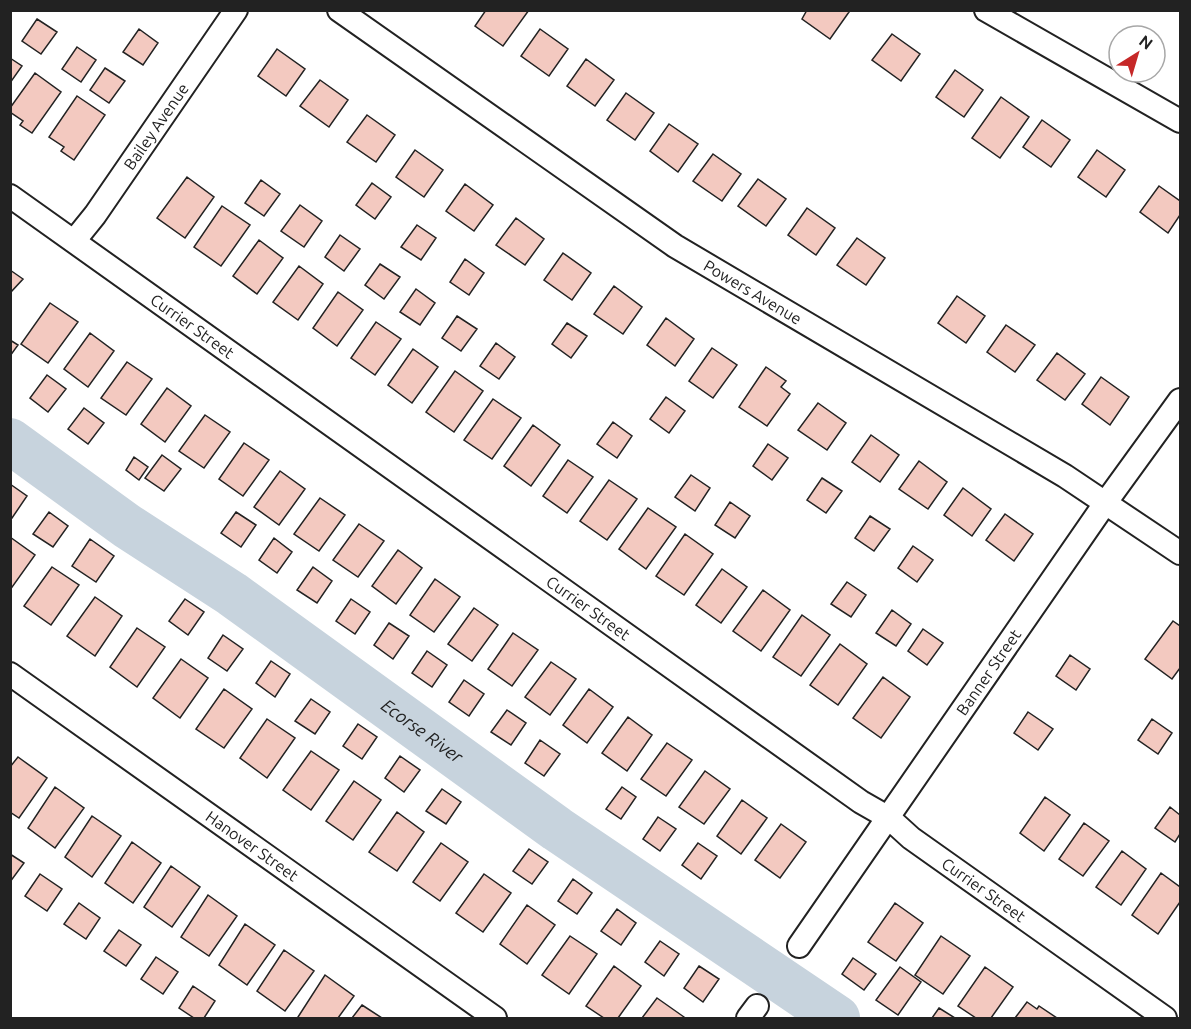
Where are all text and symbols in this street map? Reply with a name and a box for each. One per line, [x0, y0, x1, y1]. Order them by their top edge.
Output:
north arrow [1107, 24, 1167, 84]
text: N [1136, 31, 1156, 53]
street label: Bailey Avenue [120, 80, 192, 173]
street label: Powers Avenue [701, 256, 805, 328]
street label: Currier Street [147, 290, 238, 362]
street label: Currier Street [543, 572, 634, 644]
street label: Banner Street [953, 625, 1025, 718]
water label: Ecorse River [378, 694, 468, 767]
street label: Hanover Street [203, 807, 302, 885]
street label: Currier Street [939, 854, 1030, 926]

